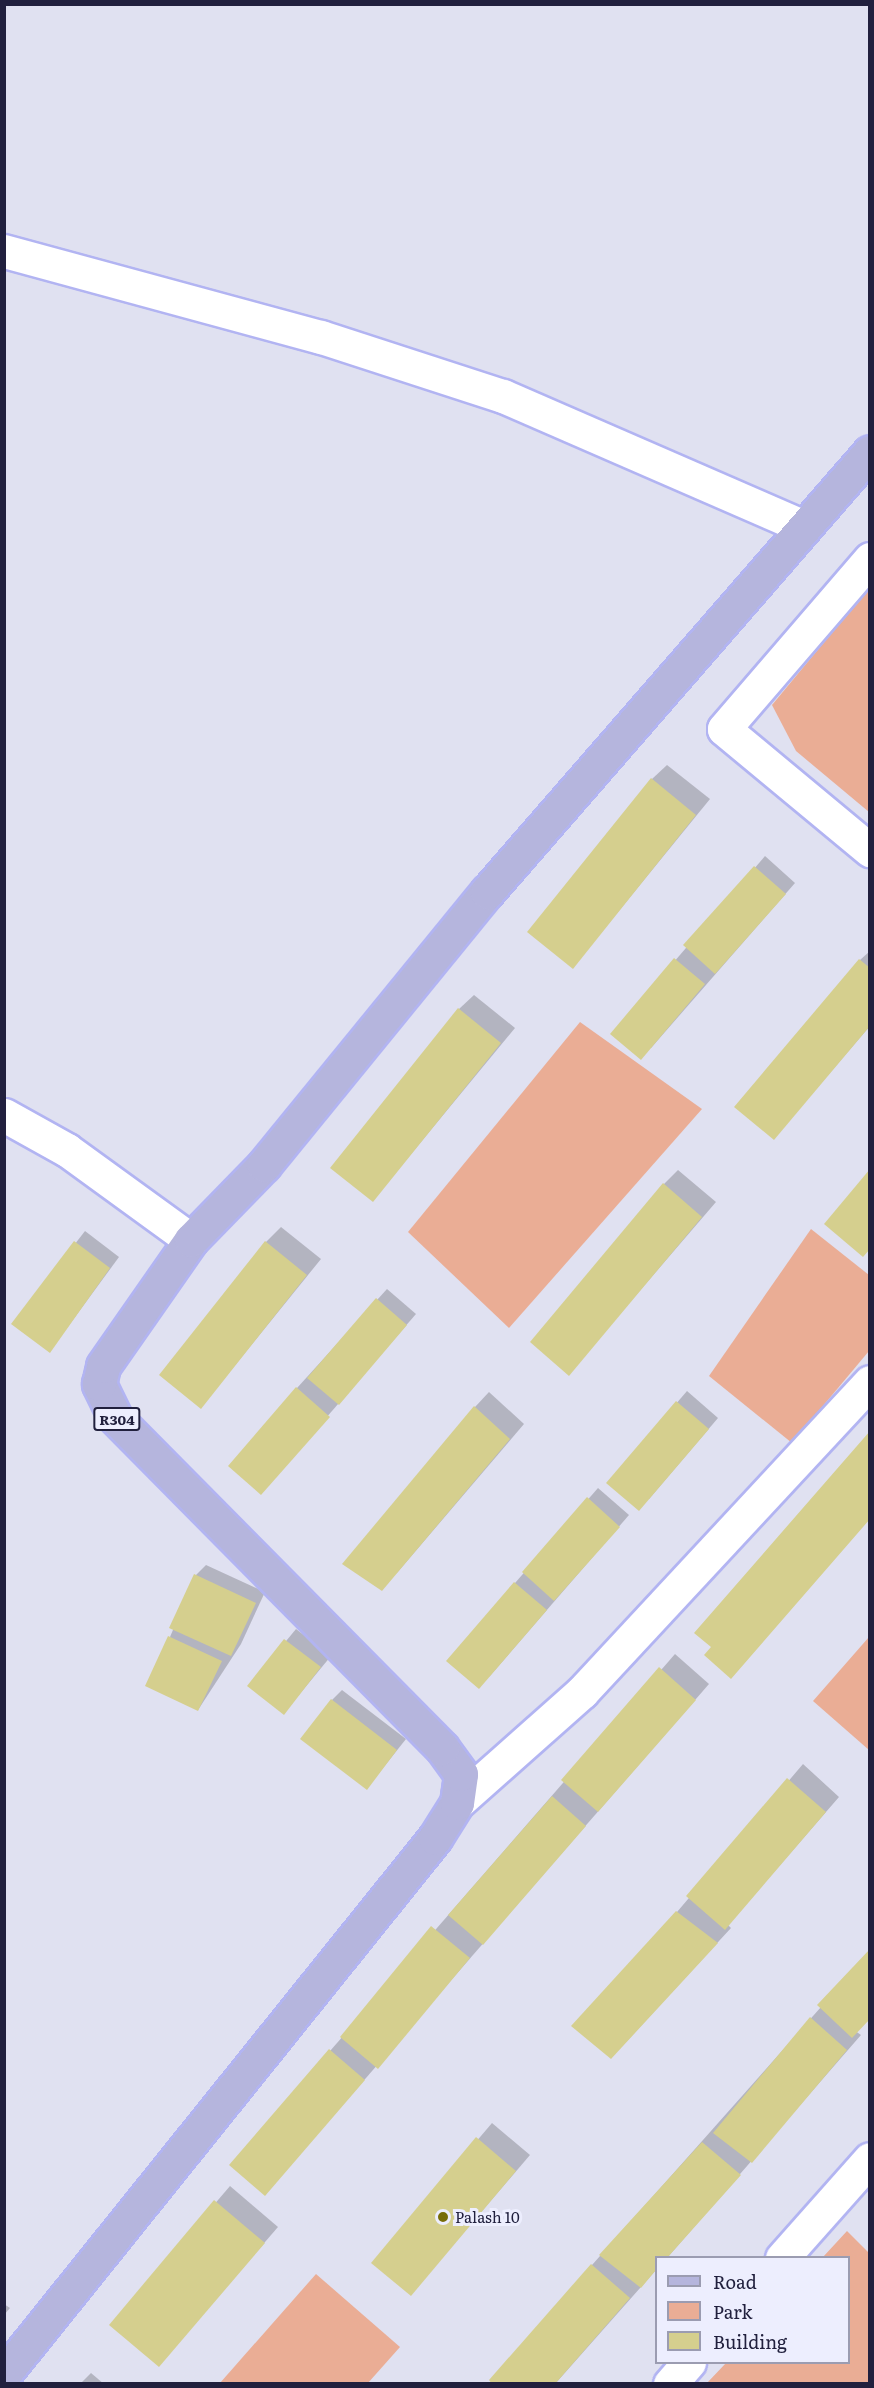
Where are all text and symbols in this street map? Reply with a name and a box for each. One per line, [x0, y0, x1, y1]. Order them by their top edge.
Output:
road number: R304 [93, 1408, 141, 1430]
place label: Palash 10 [455, 2208, 520, 2226]
marker: Palash 10 [436, 2210, 450, 2224]
legend [655, 2256, 850, 2364]
text: Road [713, 2268, 757, 2295]
text: Park [713, 2298, 752, 2325]
text: Building [713, 2328, 787, 2355]

